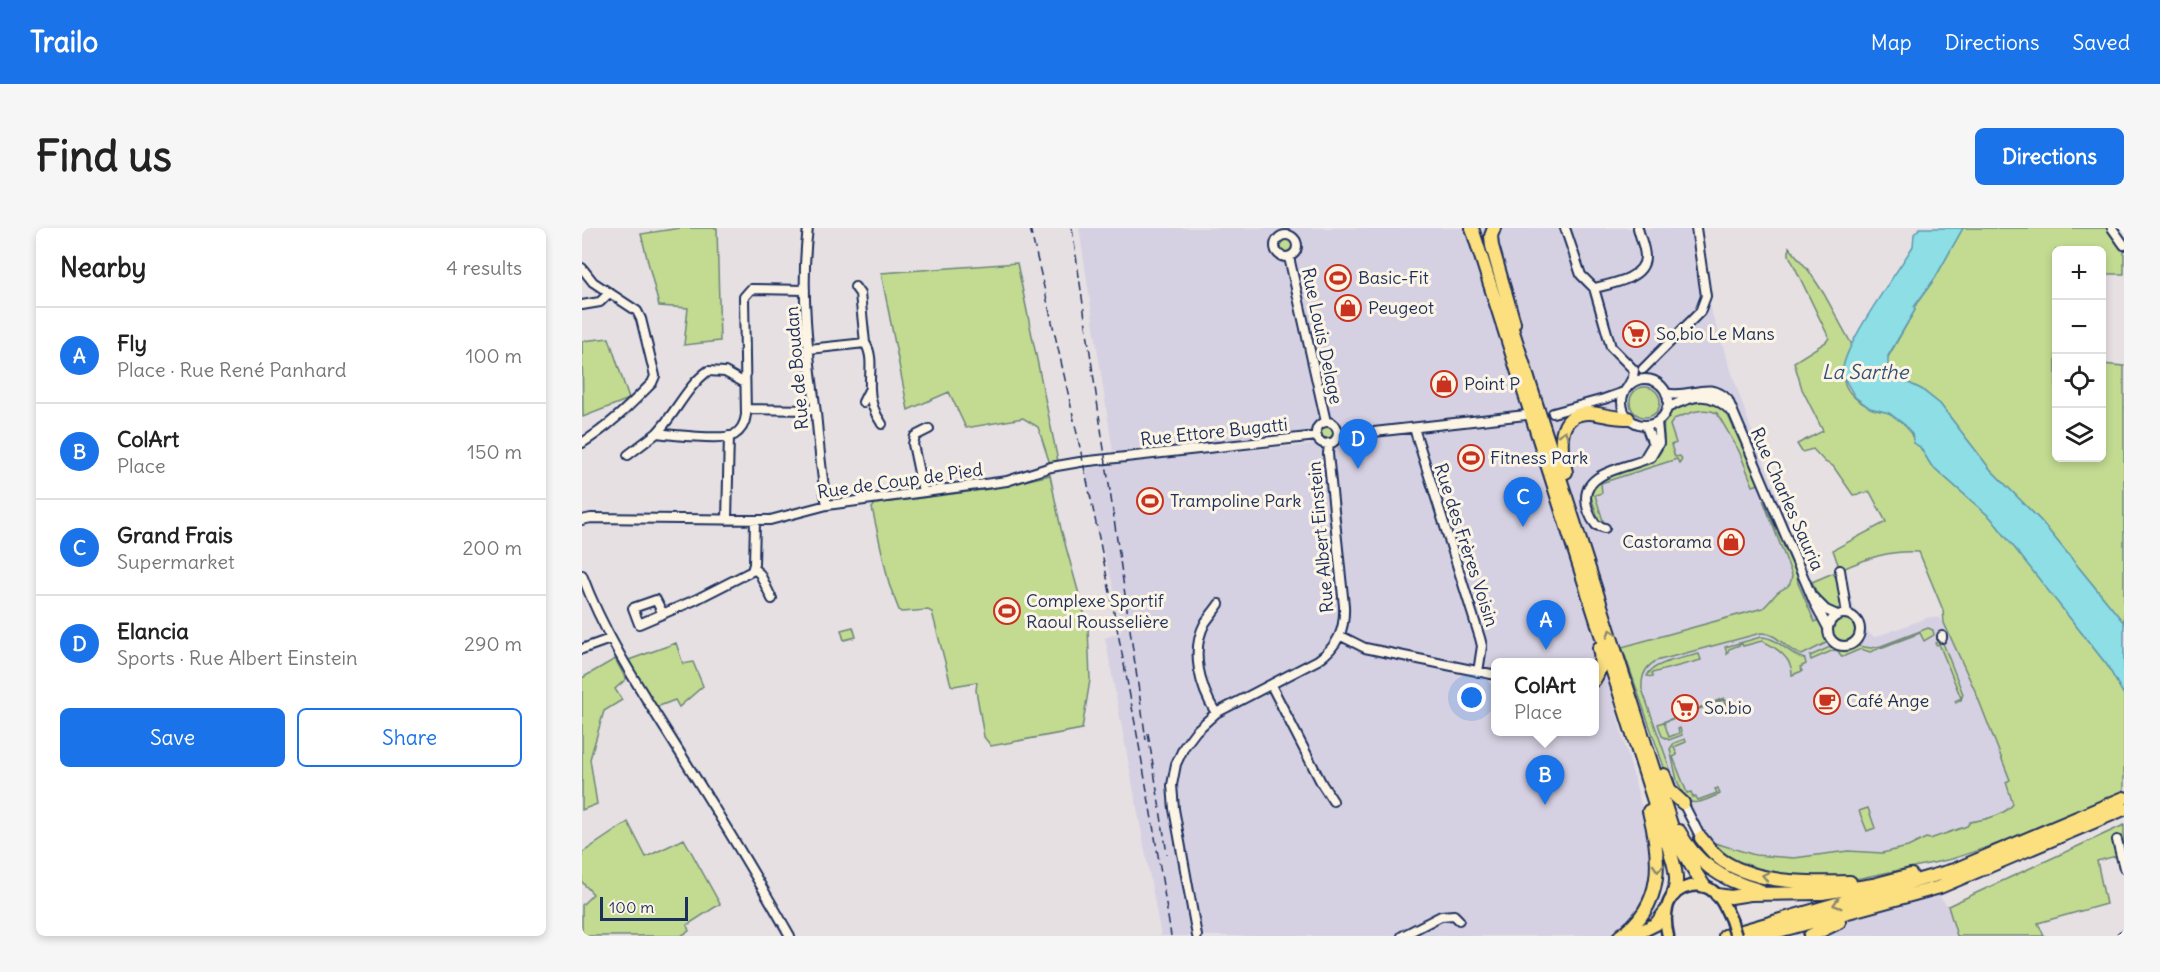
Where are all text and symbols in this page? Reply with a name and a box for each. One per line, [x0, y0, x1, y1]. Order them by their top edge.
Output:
text: Trailo [30, 24, 98, 60]
text: Map [1871, 29, 1912, 56]
text: Directions [1945, 29, 2039, 56]
text: Saved [2072, 29, 2130, 56]
button: Directions [1975, 128, 2124, 185]
text: Find us [36, 130, 172, 182]
map controls [2052, 246, 2106, 462]
button: + [2052, 246, 2106, 300]
text: Nearby [60, 251, 146, 284]
text: 4 results [446, 255, 522, 280]
sports icon: Basic-Fit [1323, 263, 1353, 293]
street label: Rue Louis Delage [1297, 266, 1348, 406]
place label: Basic-Fit [1358, 266, 1429, 289]
shop icon: Peugeot [1333, 293, 1363, 323]
place label: Peugeot [1368, 296, 1434, 319]
button: − [2052, 300, 2106, 354]
street label: Rue de Boudan [780, 305, 813, 431]
supermarket icon: So.bio Le Mans [1621, 319, 1651, 349]
place label: So.bio Le Mans [1656, 322, 1775, 345]
text: Fly [117, 329, 147, 357]
text: A [73, 343, 86, 368]
text: 100 m [465, 343, 522, 368]
button: locate [2052, 354, 2106, 408]
text: Place · Rue René Panhard [117, 357, 347, 382]
water label: La Sarthe [1822, 359, 1910, 384]
shop icon: Point P [1429, 369, 1459, 399]
place label: Point P [1464, 372, 1520, 395]
button: layers [2052, 408, 2106, 462]
street label: Rue Ettore Bugatti [1139, 412, 1289, 451]
pin: D [1338, 420, 1378, 469]
street label: Rue Charles Sauria [1746, 424, 1829, 574]
text: ColArt [117, 425, 179, 453]
one-way arrow [1557, 429, 1569, 440]
text: B [73, 439, 86, 464]
text: 150 m [467, 439, 522, 464]
sports icon: Fitness Park [1456, 443, 1486, 473]
place label: Fitness Park [1490, 446, 1588, 469]
text: Place [117, 453, 165, 478]
street label: Rue de Coup de Pied [816, 457, 984, 503]
street label: Rue Albert Einstein [1302, 460, 1339, 614]
street label: Rue des Frères Voisin [1429, 460, 1504, 630]
pin: C [1504, 478, 1542, 527]
sports icon: Trampoline Park [1135, 486, 1165, 516]
place label: Trampoline Park [1170, 489, 1301, 512]
text: Grand Frais [117, 521, 233, 549]
shop icon: Castorama [1716, 527, 1746, 557]
place label: Castorama [1622, 530, 1712, 553]
text: C [73, 535, 86, 560]
text: 200 m [462, 535, 522, 560]
text: Supermarket [117, 549, 235, 574]
place label: Complexe Sportif Raoul Rousselière [1026, 589, 1169, 633]
sports icon: Complexe Sportif Raoul Rousselière [992, 596, 1022, 626]
pin: A [1526, 600, 1566, 650]
text: Elancia [117, 617, 189, 645]
one-way arrow [1605, 628, 1618, 639]
text: D [72, 631, 87, 656]
text: 290 m [464, 631, 522, 656]
text: Sports · Rue Albert Einstein [117, 645, 358, 670]
popup [1491, 658, 1599, 736]
text: ColArt [1514, 671, 1576, 699]
your location [1457, 683, 1486, 712]
cafe icon: Café Ange [1812, 686, 1842, 716]
place label: Café Ange [1846, 689, 1929, 712]
supermarket icon: So.bio [1670, 693, 1700, 723]
place label: So.bio [1704, 696, 1752, 719]
text: Place [1514, 699, 1562, 724]
button: Save [60, 708, 285, 767]
button: Share [297, 708, 522, 767]
pin: B [1526, 756, 1564, 805]
one-way arrow [1651, 863, 1664, 872]
one-way arrow [1761, 870, 1771, 883]
scale bar [600, 894, 688, 922]
text: 100 m [609, 897, 654, 917]
one-way arrow [1833, 897, 1843, 909]

